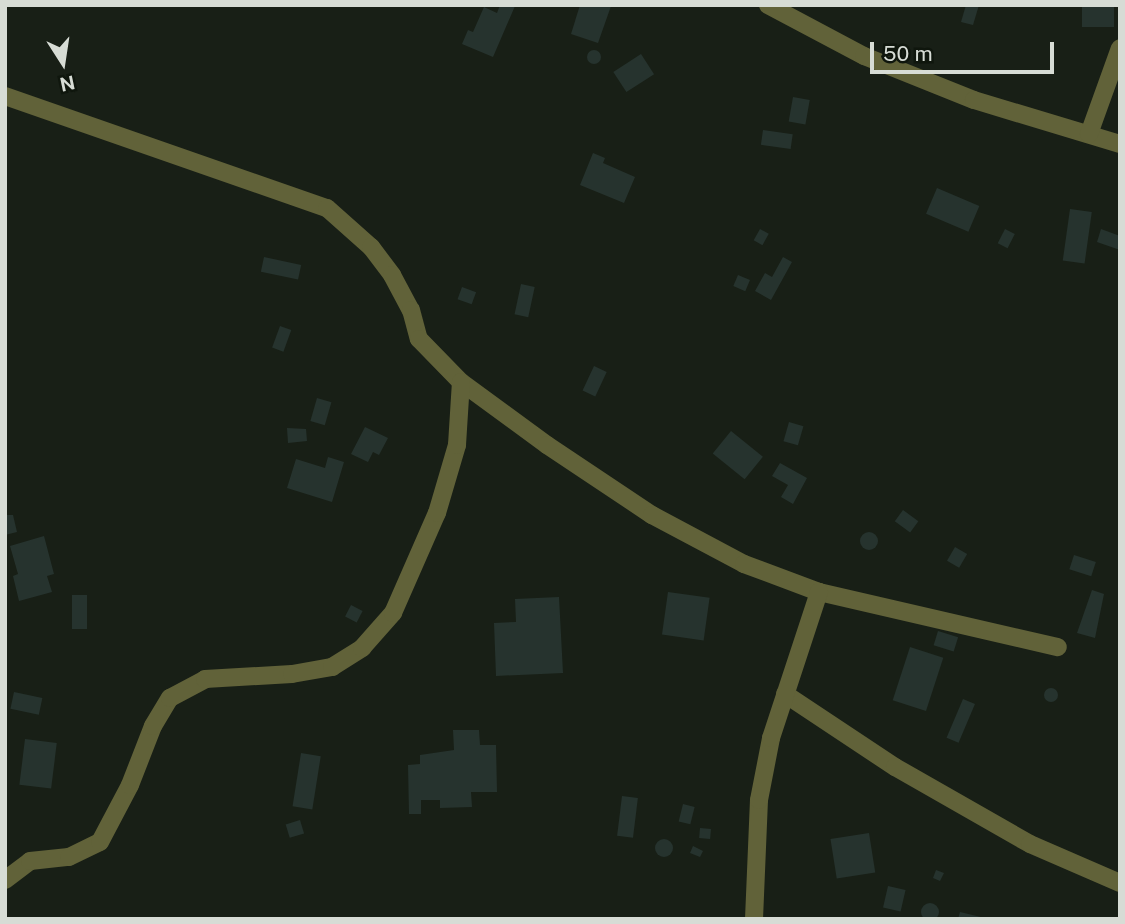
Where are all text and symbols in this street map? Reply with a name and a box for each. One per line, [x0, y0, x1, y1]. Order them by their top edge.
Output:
north arrow [28, 28, 98, 98]
scale bar [873, 28, 1057, 72]
text: 50 m [883, 41, 933, 66]
text: N [58, 71, 77, 96]

